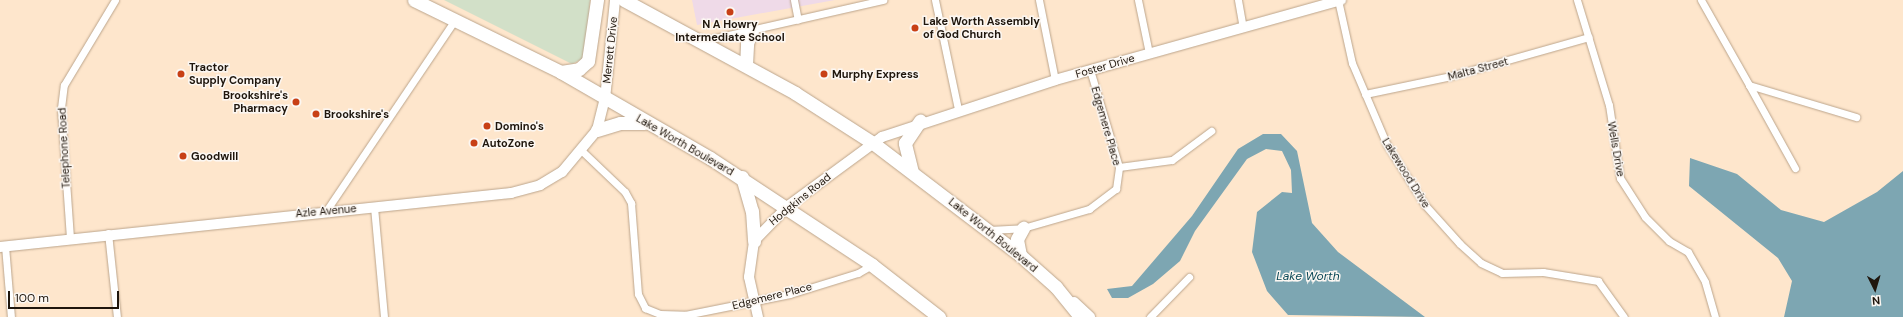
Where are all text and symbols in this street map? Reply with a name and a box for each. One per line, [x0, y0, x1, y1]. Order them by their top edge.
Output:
marker: N A Howry Intermediate School [725, 7, 735, 17]
place label: Lake Worth Assembly of God Church [923, 15, 1040, 41]
street label: Merrett Drive [600, 16, 620, 84]
place label: N A Howry Intermediate School [675, 18, 785, 44]
marker: Lake Worth Assembly of God Church [910, 23, 920, 33]
street label: Foster Drive [1074, 51, 1136, 81]
street label: Malta Street [1446, 55, 1510, 83]
place label: Tractor Supply Company [189, 61, 281, 87]
place label: Murphy Express [832, 67, 919, 81]
marker: Tractor Supply Company [176, 69, 186, 79]
marker: Murphy Express [819, 69, 829, 79]
street label: Edgemere Place [1088, 85, 1124, 167]
place label: Brookshire's Pharmacy [223, 89, 288, 115]
marker: Brookshire's Pharmacy [291, 97, 301, 107]
street label: Telephone Road [55, 107, 73, 189]
place label: Brookshire's [324, 107, 389, 121]
marker: Brookshire's [311, 109, 321, 119]
street label: Lake Worth Boulevard [634, 112, 736, 178]
place label: Domino's [495, 119, 544, 133]
street label: Wells Drive [1605, 120, 1627, 178]
marker: Domino's [482, 121, 492, 131]
place label: AutoZone [482, 136, 534, 150]
street label: Lakewood Drive [1379, 136, 1433, 210]
marker: AutoZone [469, 138, 479, 148]
place label: Goodwill [191, 149, 238, 163]
marker: Goodwill [178, 151, 188, 161]
street label: Hodgkins Road [766, 170, 834, 228]
street label: Lake Worth Boulevard [946, 195, 1040, 275]
street label: Azle Avenue [295, 202, 357, 220]
north arrow [1855, 269, 1895, 309]
water label: Lake Worth [1276, 270, 1340, 284]
street label: Edgemere Place [731, 280, 813, 312]
scale bar [10, 283, 121, 309]
text: 100 m [15, 290, 49, 306]
text: N [1871, 294, 1881, 308]

